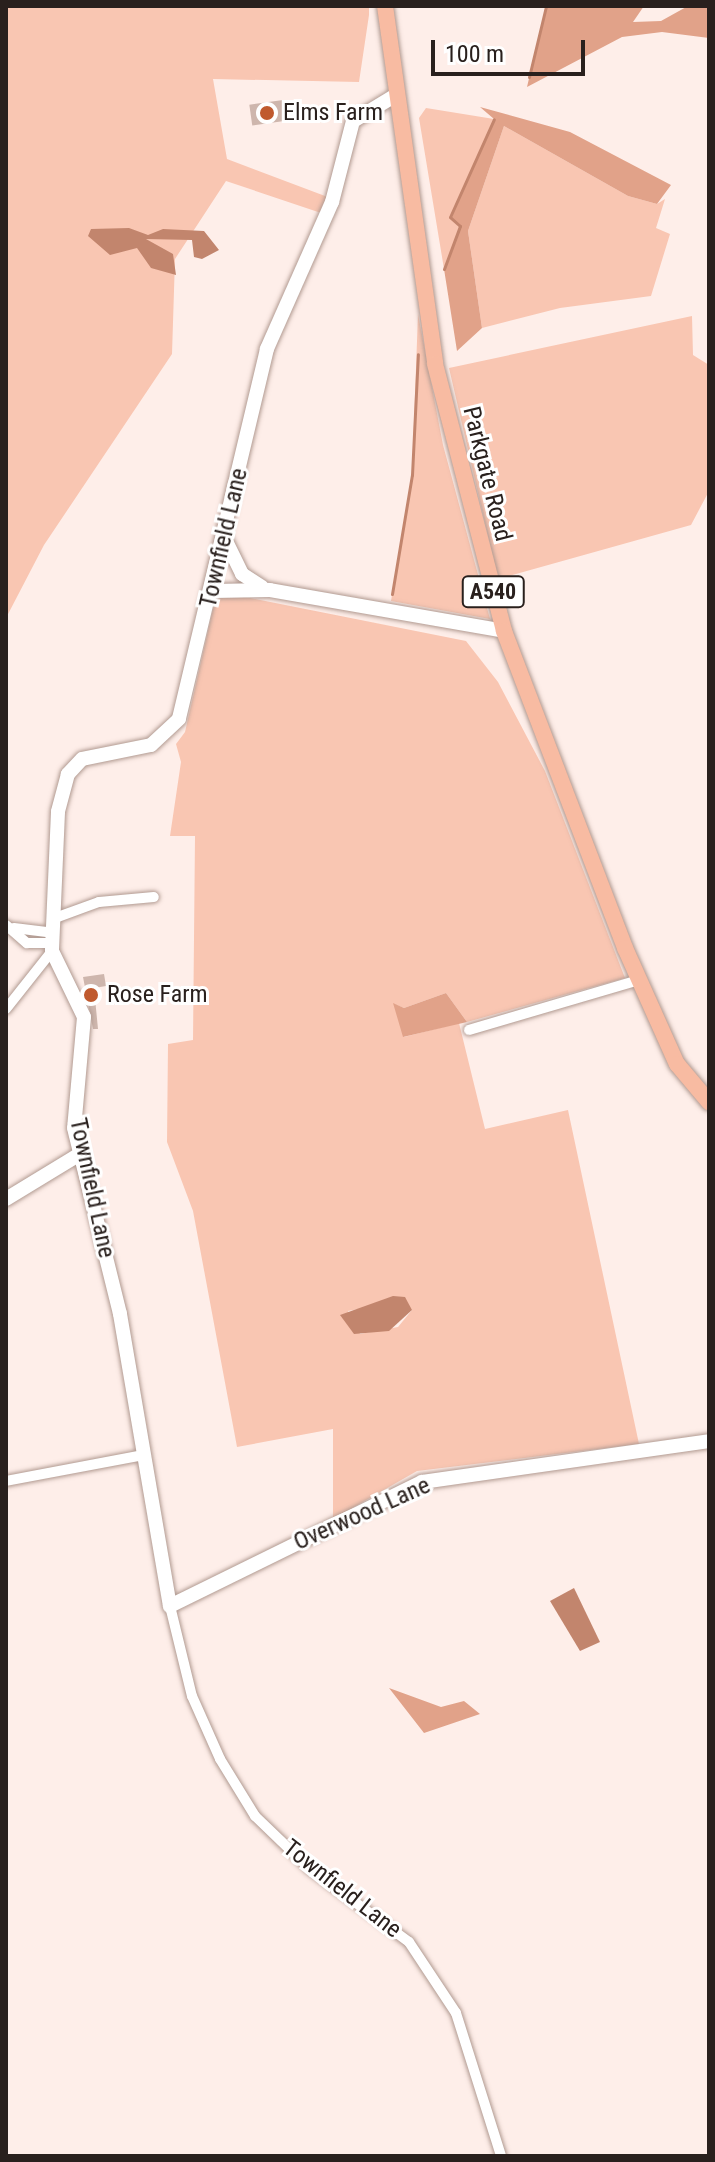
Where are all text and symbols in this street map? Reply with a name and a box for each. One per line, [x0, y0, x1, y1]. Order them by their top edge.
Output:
scale bar [435, 24, 589, 74]
text: 100 m [445, 40, 504, 68]
place label: Elms Farm [283, 99, 383, 127]
marker: Elms Farm [258, 104, 276, 122]
street label: Parkgate Road [456, 404, 518, 544]
street label: Townfield Lane [194, 465, 254, 611]
road number: A540 [461, 574, 525, 610]
place label: Rose Farm [107, 981, 208, 1009]
marker: Rose Farm [82, 986, 100, 1004]
street label: Townfield Lane [63, 1115, 121, 1261]
street label: Overwood Lane [289, 1471, 435, 1557]
street label: Townfield Lane [277, 1834, 407, 1944]

